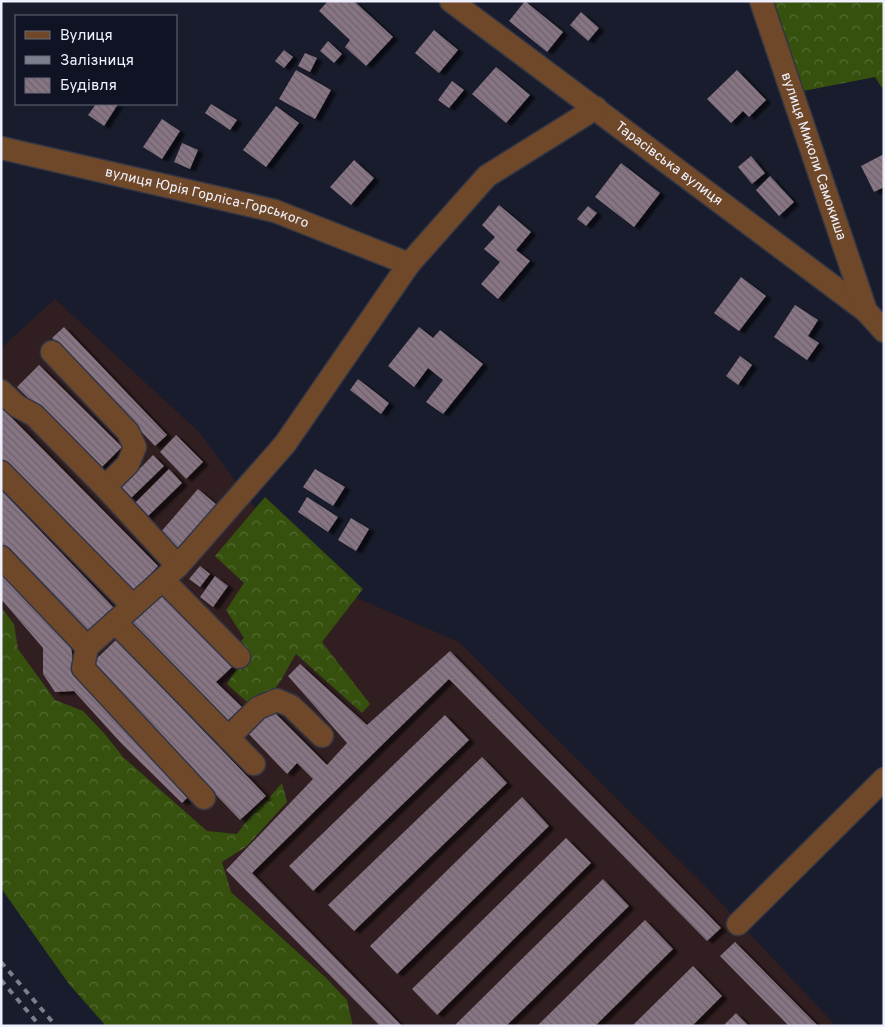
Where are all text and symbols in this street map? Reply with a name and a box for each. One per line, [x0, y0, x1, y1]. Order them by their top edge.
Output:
legend [15, 15, 178, 105]
text: Вулиця [60, 27, 113, 46]
text: Залізниця [60, 52, 134, 71]
street label: вулиця Миколи Самокиша [777, 70, 850, 242]
text: Будівля [60, 77, 117, 96]
street label: Тарасівська вулиця [612, 118, 726, 209]
street label: вулиця Юрія Горліса-Горського [103, 164, 312, 232]

